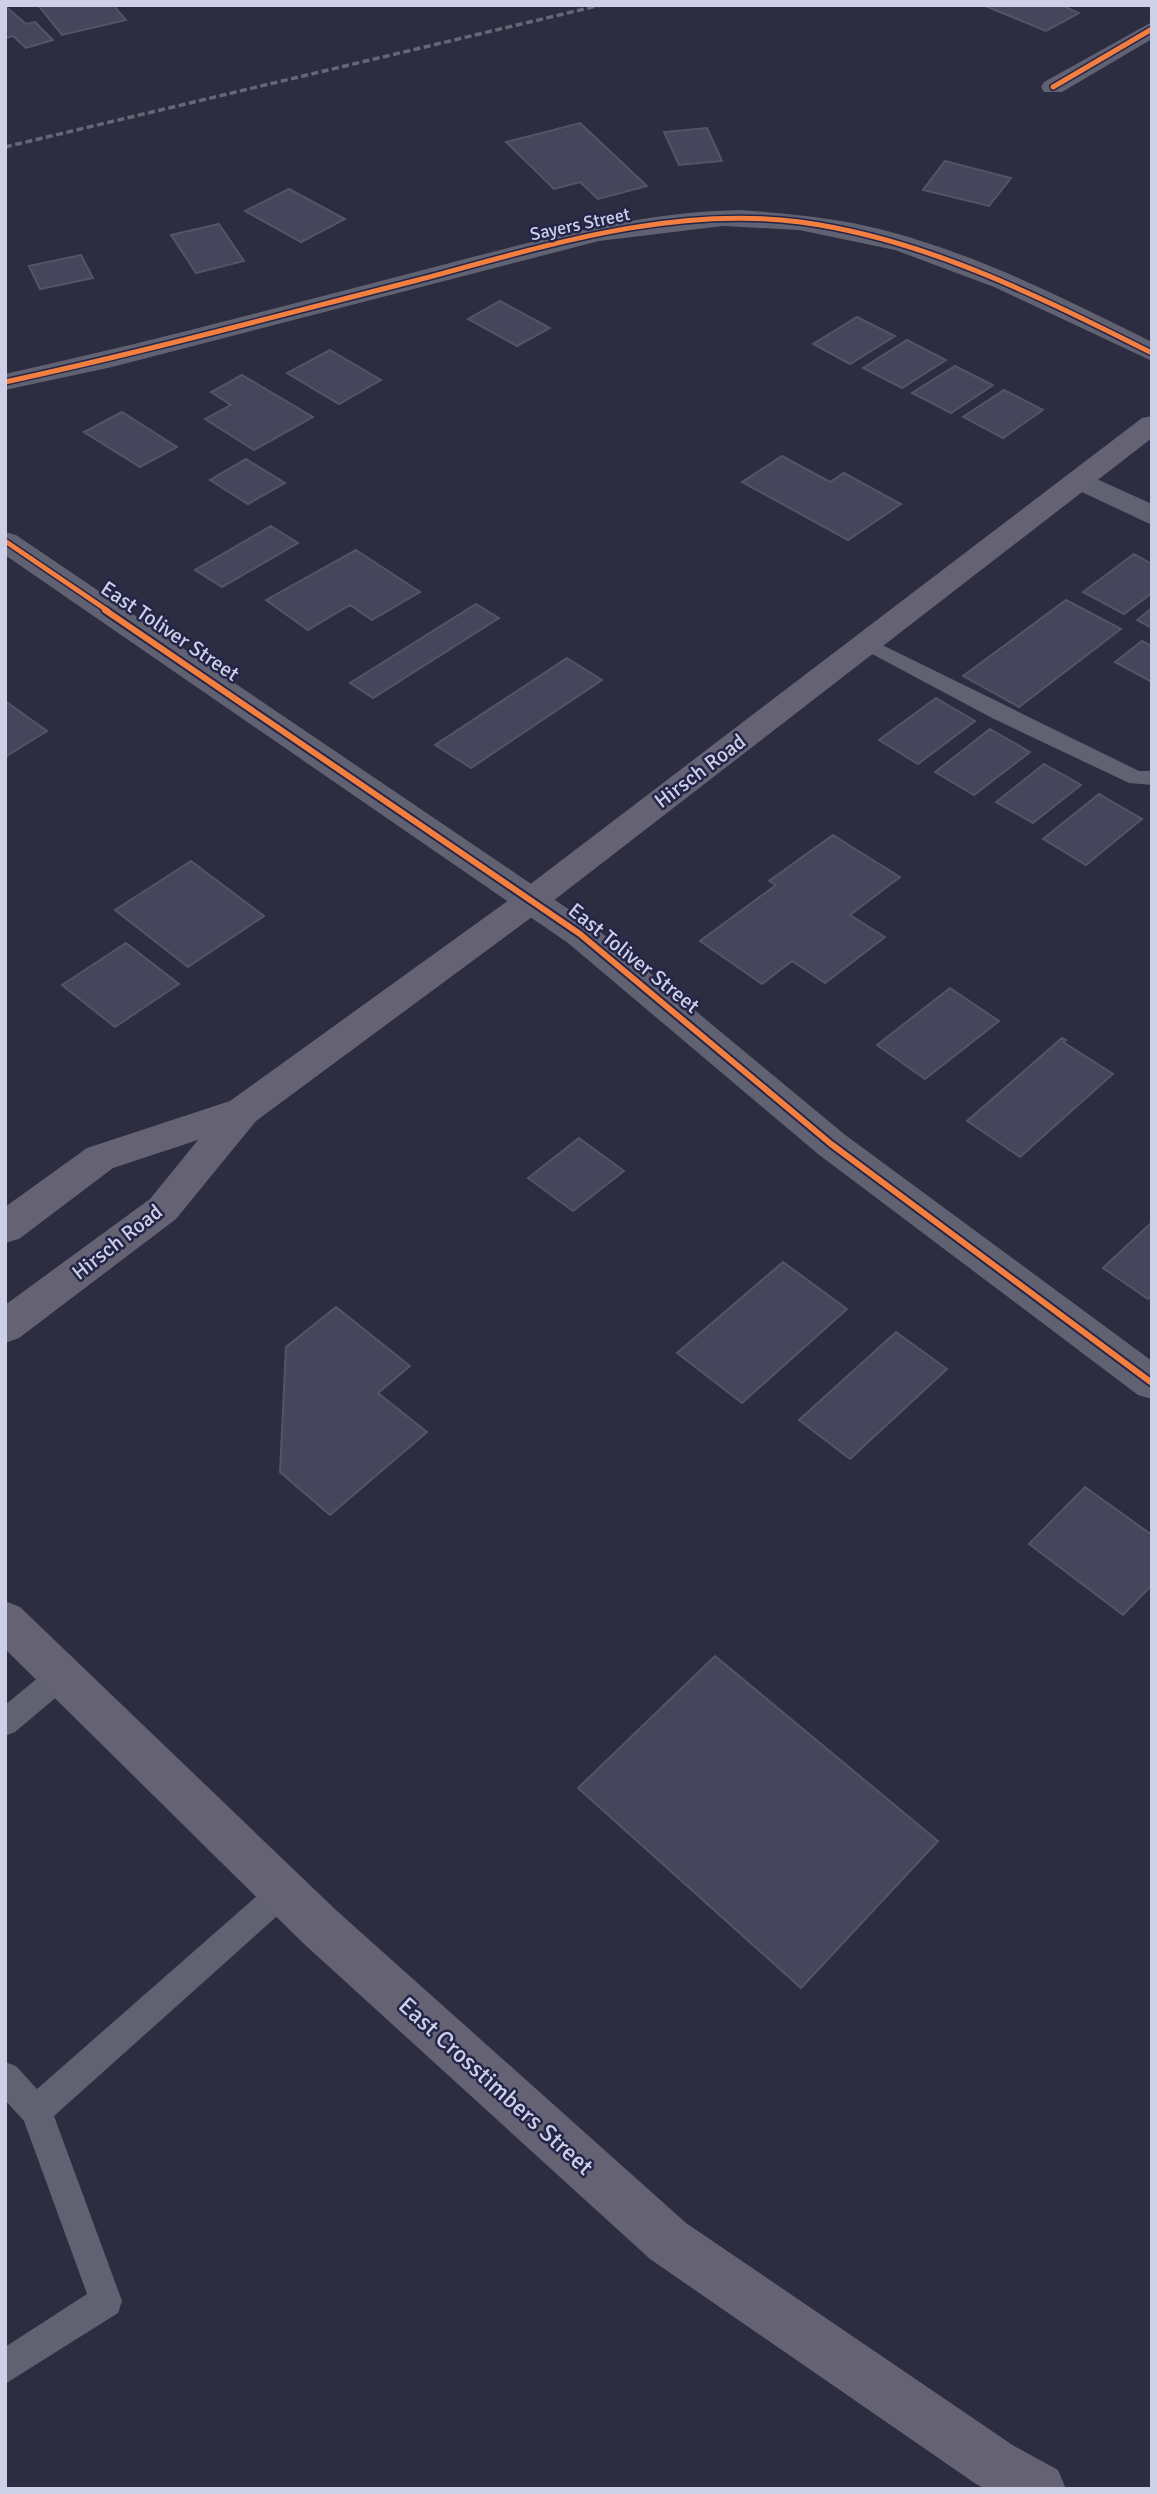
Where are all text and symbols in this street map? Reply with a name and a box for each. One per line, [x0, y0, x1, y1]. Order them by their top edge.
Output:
street label: Sayers Street [528, 203, 632, 245]
street label: East Toliver Street [96, 575, 244, 687]
street label: Hirsch Road [649, 728, 751, 814]
street label: East Toliver Street [563, 897, 705, 1019]
street label: Hirsch Road [67, 1199, 167, 1285]
street label: East Crosstimbers Street [392, 1990, 600, 2182]

